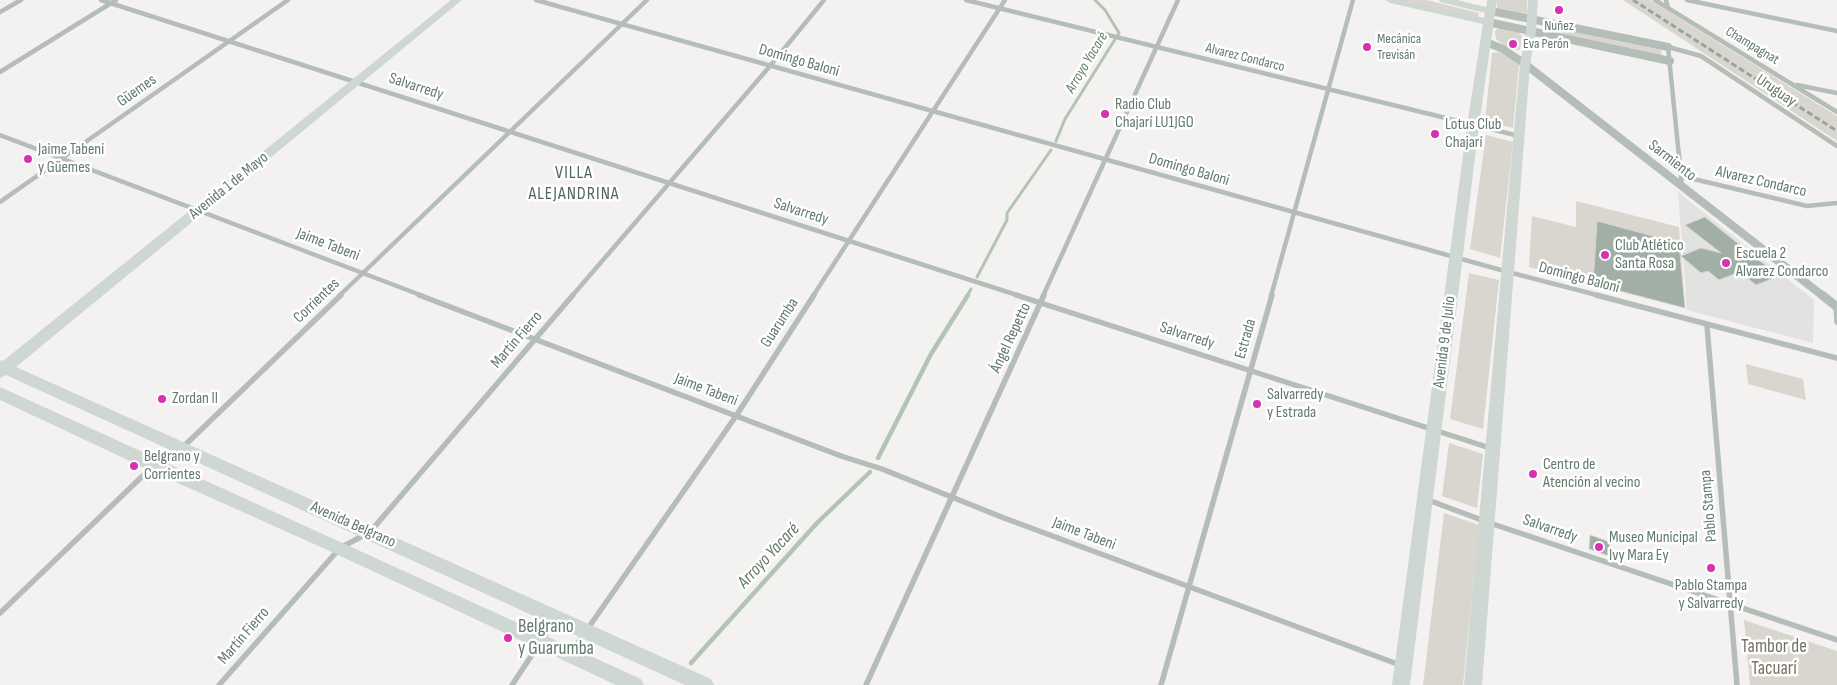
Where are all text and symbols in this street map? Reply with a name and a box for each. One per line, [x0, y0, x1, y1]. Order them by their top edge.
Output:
marker: Nuñez [1553, 4, 1565, 16]
place label: Nuñez [1544, 18, 1574, 34]
street label: Champagnat [1722, 23, 1782, 69]
water label: Arroyo Yacaré [1062, 29, 1112, 97]
place label: Mecánica Trevisán [1377, 31, 1421, 64]
place label: Eva Perón [1523, 36, 1569, 52]
marker: Eva Perón [1507, 38, 1519, 50]
street label: Domingo Baloni [757, 40, 841, 82]
street label: Alvarez Condarco [1204, 40, 1286, 76]
marker: Mecánica Trevisán [1361, 41, 1373, 53]
street label: Salvarredy [386, 69, 446, 105]
street label: Güemes [114, 71, 160, 111]
street label: Uruguay [1752, 71, 1800, 111]
place label: Radio Club Chajarí LU1JGO [1115, 95, 1194, 133]
marker: Radio Club Chajarí LU1JGO [1099, 108, 1111, 120]
place label: Lotus Club Chajarí [1445, 115, 1501, 153]
marker: Lotus Club Chajarí [1429, 128, 1441, 140]
street label: Sarmiento [1644, 136, 1700, 186]
place label: Jaime Tabeni y Güemes [38, 140, 104, 178]
street label: Avenida 1 de Mayo [186, 148, 272, 224]
street label: Domingo Baloni [1147, 149, 1231, 191]
marker: Jaime Tabeni y Güemes [22, 153, 34, 165]
district label: VILLA ALEJANDRINA [527, 162, 621, 204]
street label: Alvarez Condarco [1714, 162, 1808, 202]
street label: Salvarredy [771, 194, 831, 230]
street label: Jaime Tabeni [294, 224, 362, 266]
place label: Club Atlético Santa Rosa [1615, 236, 1684, 274]
place label: Escuela 2 Alvarez Condarco [1736, 244, 1828, 282]
marker: Club Atlético Santa Rosa [1599, 249, 1611, 261]
marker: Escuela 2 Alvarez Condarco [1720, 257, 1732, 269]
street label: Domingo Baloni [1536, 258, 1622, 298]
street label: Corrientes [290, 274, 344, 328]
street label: Guarumba [757, 295, 803, 351]
street label: Avenida 9 de Julio [1430, 295, 1460, 389]
street label: Ángel Repetto [986, 300, 1036, 376]
street label: Martín Fierro [487, 308, 547, 372]
street label: Estrada [1231, 317, 1261, 361]
street label: Salvarredy [1157, 318, 1217, 354]
street label: Jaime Tabeni [672, 369, 740, 411]
place label: Salvarredy y Estrada [1267, 385, 1323, 423]
place label: Zordan II [172, 389, 218, 409]
marker: Zordan II [156, 393, 168, 405]
marker: Salvarredy y Estrada [1251, 398, 1263, 410]
place label: Belgrano y Corrientes [144, 447, 201, 485]
place label: Centro de Atención al vecino [1543, 455, 1640, 493]
marker: Belgrano y Corrientes [128, 460, 140, 472]
marker: Centro de Atención al vecino [1527, 468, 1539, 480]
street label: Pablo Stampa [1696, 469, 1722, 543]
street label: Avenida Belgrano [307, 498, 399, 552]
street label: Salvarredy [1520, 511, 1580, 547]
street label: Jaime Tabeni [1050, 513, 1118, 555]
water label: Arroyo Yacaré [733, 519, 805, 593]
place label: Museo Municipal Ivy Mara Ey [1609, 528, 1698, 566]
marker: Museo Municipal Ivy Mara Ey [1593, 541, 1605, 553]
marker: Pablo Stampa y Salvarredy [1705, 562, 1717, 574]
place label: Pablo Stampa y Salvarredy [1675, 576, 1747, 614]
street label: Martín Fierro [214, 604, 274, 668]
place label: Belgrano y Guarumba [518, 616, 594, 660]
marker: Belgrano y Guarumba [502, 632, 514, 644]
park label: Tambor de Tacuarí [1741, 636, 1807, 680]

